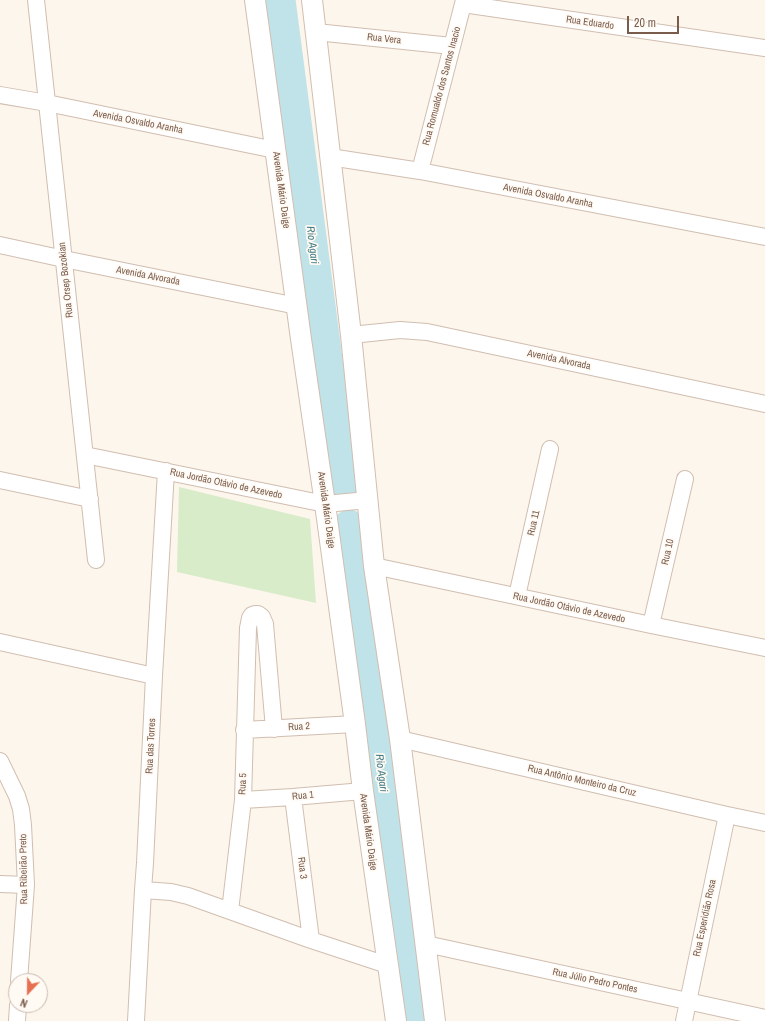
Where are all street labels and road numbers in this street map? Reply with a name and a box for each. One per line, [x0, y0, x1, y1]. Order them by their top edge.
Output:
street label: Rua Eduardo [565, 14, 615, 32]
street label: Rua Romualdo dos Santos Inacio [420, 25, 464, 147]
street label: Rua Vera [366, 31, 402, 47]
street label: Avenida Osvaldo Aranha [92, 107, 184, 137]
street label: Avenida Mário Daige [270, 151, 292, 229]
street label: Avenida Osvaldo Aranha [502, 181, 594, 211]
street label: Rua Orsep Bozokian [56, 242, 76, 318]
street label: Avenida Alvorada [115, 264, 181, 288]
street label: Avenida Alvorada [526, 347, 592, 373]
street label: Rua Jordão Otávio de Azevedo [169, 466, 283, 502]
street label: Avenida Mário Daige [315, 471, 337, 549]
street label: Rua 11 [525, 509, 543, 537]
street label: Rua 10 [659, 538, 677, 566]
street label: Rua Jordão Otávio de Azevedo [512, 590, 626, 626]
street label: Rua das Torres [144, 718, 158, 774]
street label: Rua 2 [288, 720, 310, 734]
street label: Rua Antônio Monteiro da Cruz [526, 763, 638, 799]
street label: Rua 5 [237, 773, 249, 795]
street label: Rua 1 [292, 789, 314, 803]
street label: Avenida Mário Daige [357, 793, 379, 871]
street label: Rua Ribeirão Preto [17, 834, 31, 904]
street label: Rua 3 [295, 856, 309, 880]
street label: Rua Esperidião Rosa [691, 878, 719, 958]
street label: Rua Júlio Pedro Pontes [551, 966, 639, 996]

